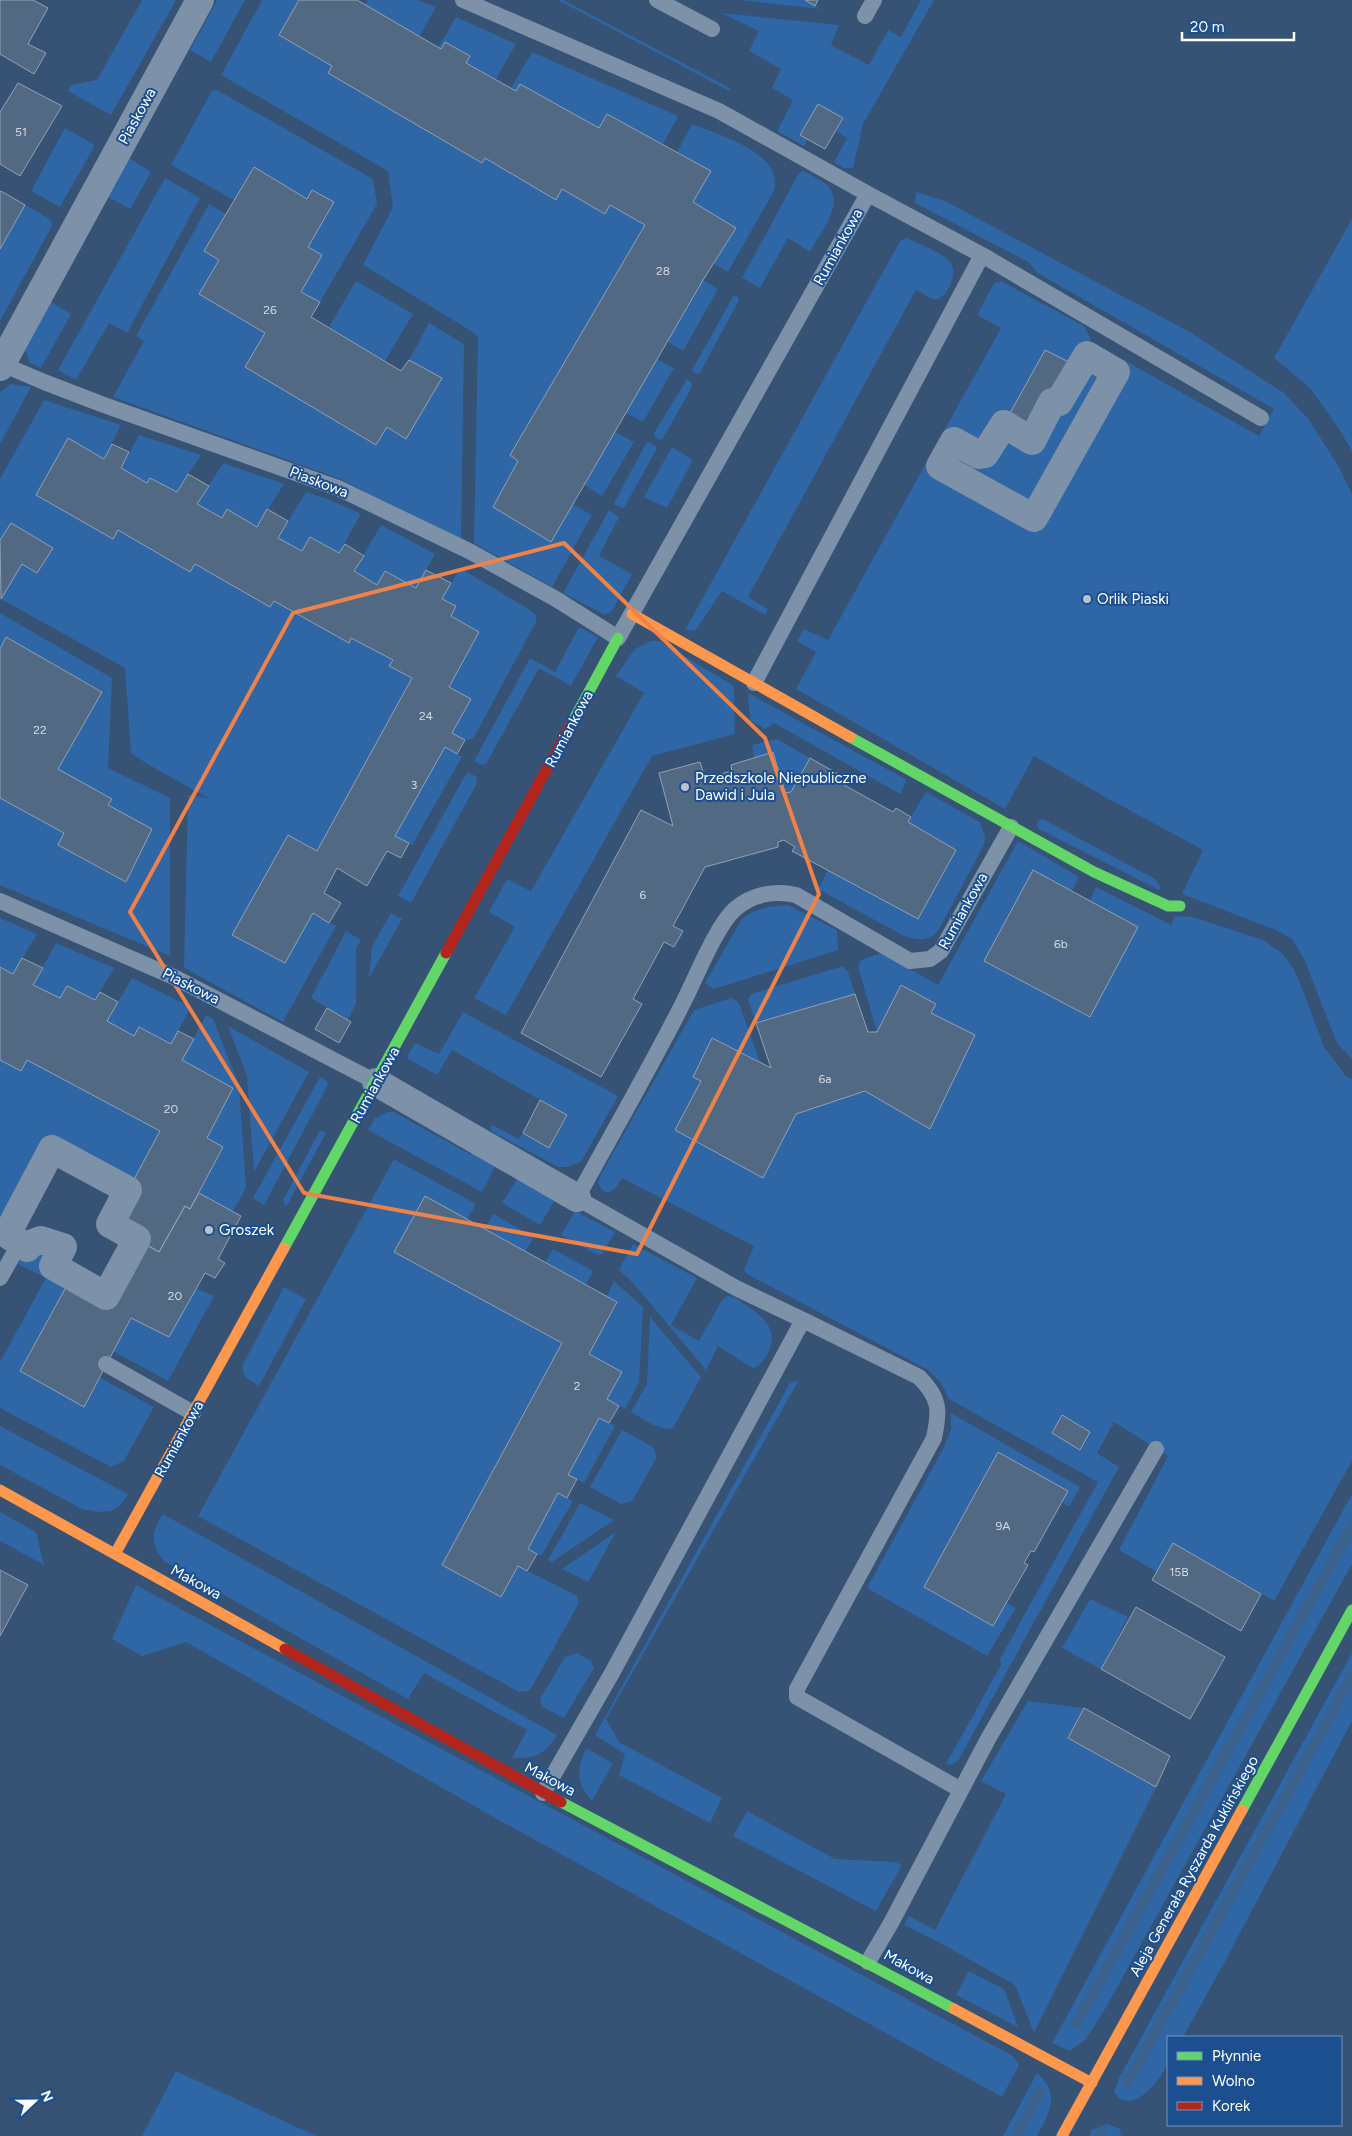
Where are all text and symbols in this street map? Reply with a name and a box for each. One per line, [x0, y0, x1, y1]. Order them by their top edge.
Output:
scale bar [1182, 10, 1294, 42]
text: 20 m [1190, 18, 1224, 36]
street label: Piaskowa [114, 85, 160, 147]
house number: 51 [15, 125, 27, 139]
street label: Rumiankowa [810, 206, 866, 288]
house number: 28 [656, 264, 670, 278]
house number: 26 [263, 303, 277, 317]
street label: Piaskowa [287, 463, 351, 501]
place label: Orlik Piaski [1097, 590, 1169, 608]
marker: Orlik Piaski [1081, 593, 1093, 605]
street label: Rumiankowa [541, 687, 597, 771]
house number: 24 [419, 709, 434, 723]
house number: 22 [33, 723, 47, 737]
place label: Przedszkole Niepubliczne Dawid i Jula [695, 769, 867, 804]
house number: 3 [411, 778, 417, 792]
marker: Przedszkole Niepubliczne Dawid i Jula [679, 781, 691, 793]
street label: Rumiankowa [935, 870, 991, 952]
house number: 6 [640, 888, 647, 902]
house number: 6b [1054, 937, 1068, 951]
street label: Piaskowa [159, 964, 223, 1008]
street label: Rumiankowa [347, 1044, 403, 1126]
house number: 6a [819, 1072, 831, 1086]
house number: 20 [164, 1102, 179, 1116]
place label: Groszek [219, 1221, 275, 1239]
marker: Groszek [203, 1224, 215, 1236]
house number: 20 [168, 1289, 183, 1303]
house number: 2 [574, 1379, 580, 1393]
street label: Rumiankowa [151, 1398, 207, 1480]
house number: 9A [996, 1519, 1010, 1533]
street label: Makowa [167, 1561, 225, 1603]
house number: 15B [1169, 1565, 1189, 1579]
street label: Aleja Generała Ryszarda Kuklińskiego [1126, 1752, 1262, 1979]
street label: Makowa [521, 1758, 579, 1800]
street label: Makowa [880, 1946, 938, 1988]
legend [1167, 2036, 1342, 2126]
text: Płynnie [1212, 2047, 1261, 2065]
text: Wolno [1212, 2072, 1255, 2090]
north arrow [10, 2076, 60, 2126]
text: N [37, 2088, 56, 2105]
text: Korek [1212, 2097, 1251, 2115]

